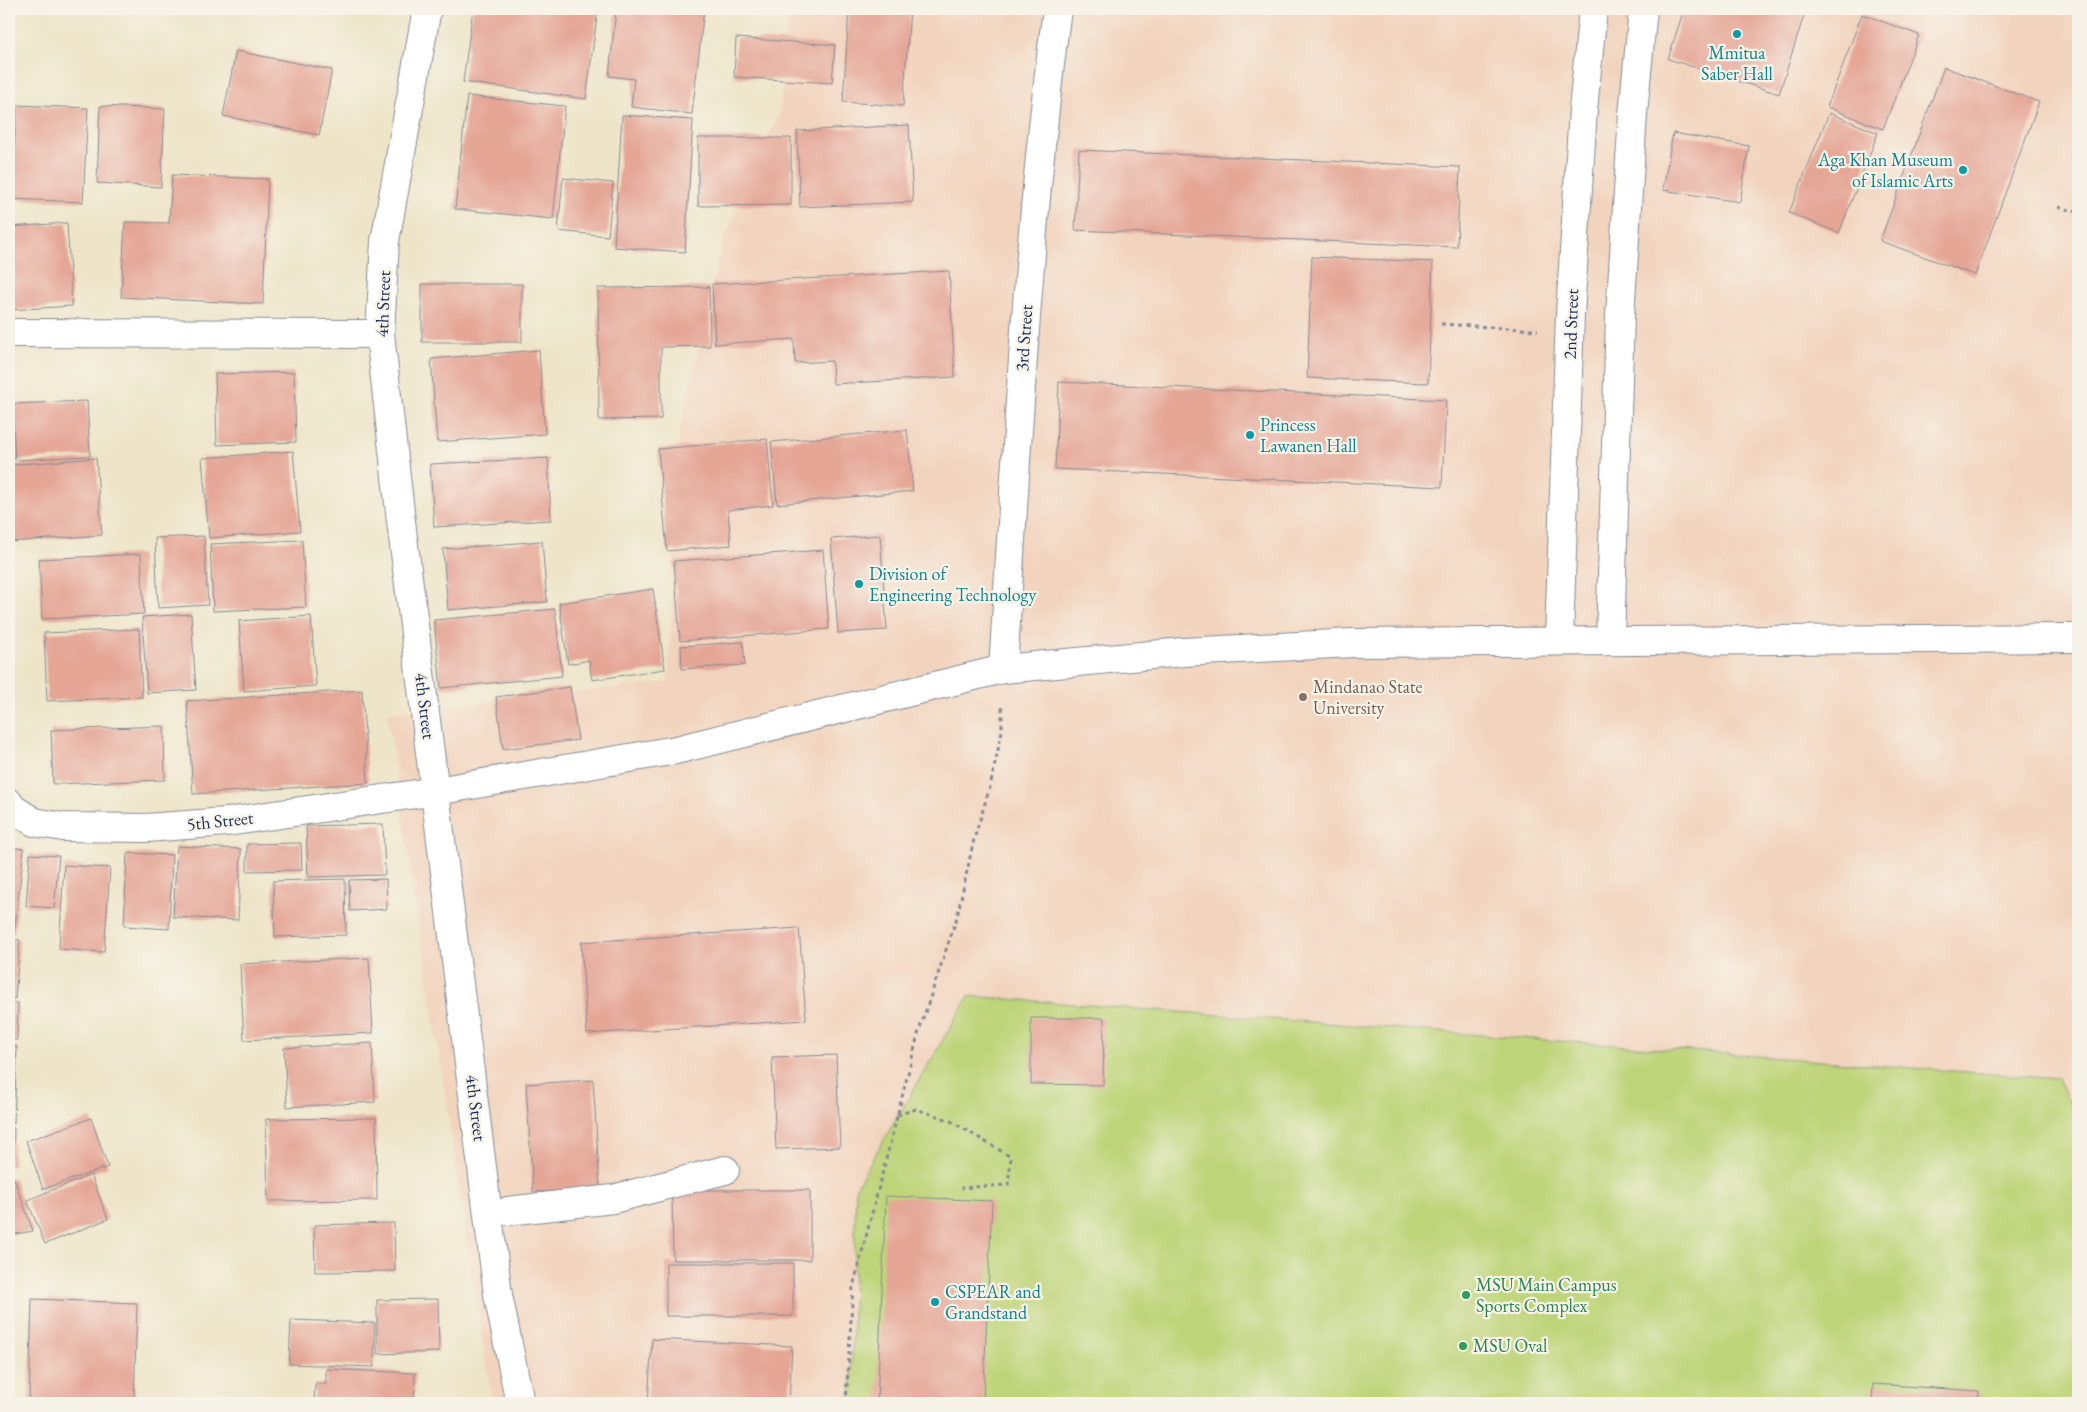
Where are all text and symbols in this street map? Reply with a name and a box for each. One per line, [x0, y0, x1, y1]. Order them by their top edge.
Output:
marker: Mmitua Saber Hall [1731, 28, 1743, 40]
place label: Mmitua Saber Hall [1701, 41, 1773, 85]
place label: Aga Khan Museum of Islamic Arts [1817, 148, 1953, 192]
marker: Aga Khan Museum of Islamic Arts [1957, 164, 1969, 176]
street label: 4th Street [370, 270, 395, 338]
street label: 2nd Street [1558, 288, 1583, 360]
street label: 3rd Street [1010, 303, 1037, 372]
place label: Princess Lawanen Hall [1260, 413, 1357, 457]
marker: Princess Lawanen Hall [1244, 429, 1256, 441]
place label: Division of Engineering Technology [869, 562, 1036, 606]
marker: Division of Engineering Technology [853, 578, 865, 590]
street label: 4th Street [410, 671, 441, 741]
place label: Mindanao State University [1313, 675, 1423, 719]
marker: Mindanao State University [1297, 691, 1309, 703]
street label: 5th Street [186, 806, 255, 835]
street label: 4th Street [461, 1073, 492, 1143]
place label: MSU Main Campus Sports Complex [1476, 1273, 1617, 1317]
place label: CSPEAR and Grandstand [945, 1280, 1042, 1324]
marker: MSU Main Campus Sports Complex [1460, 1289, 1472, 1301]
marker: CSPEAR and Grandstand [929, 1296, 941, 1308]
place label: MSU Oval [1473, 1334, 1547, 1357]
marker: MSU Oval [1457, 1340, 1469, 1352]

